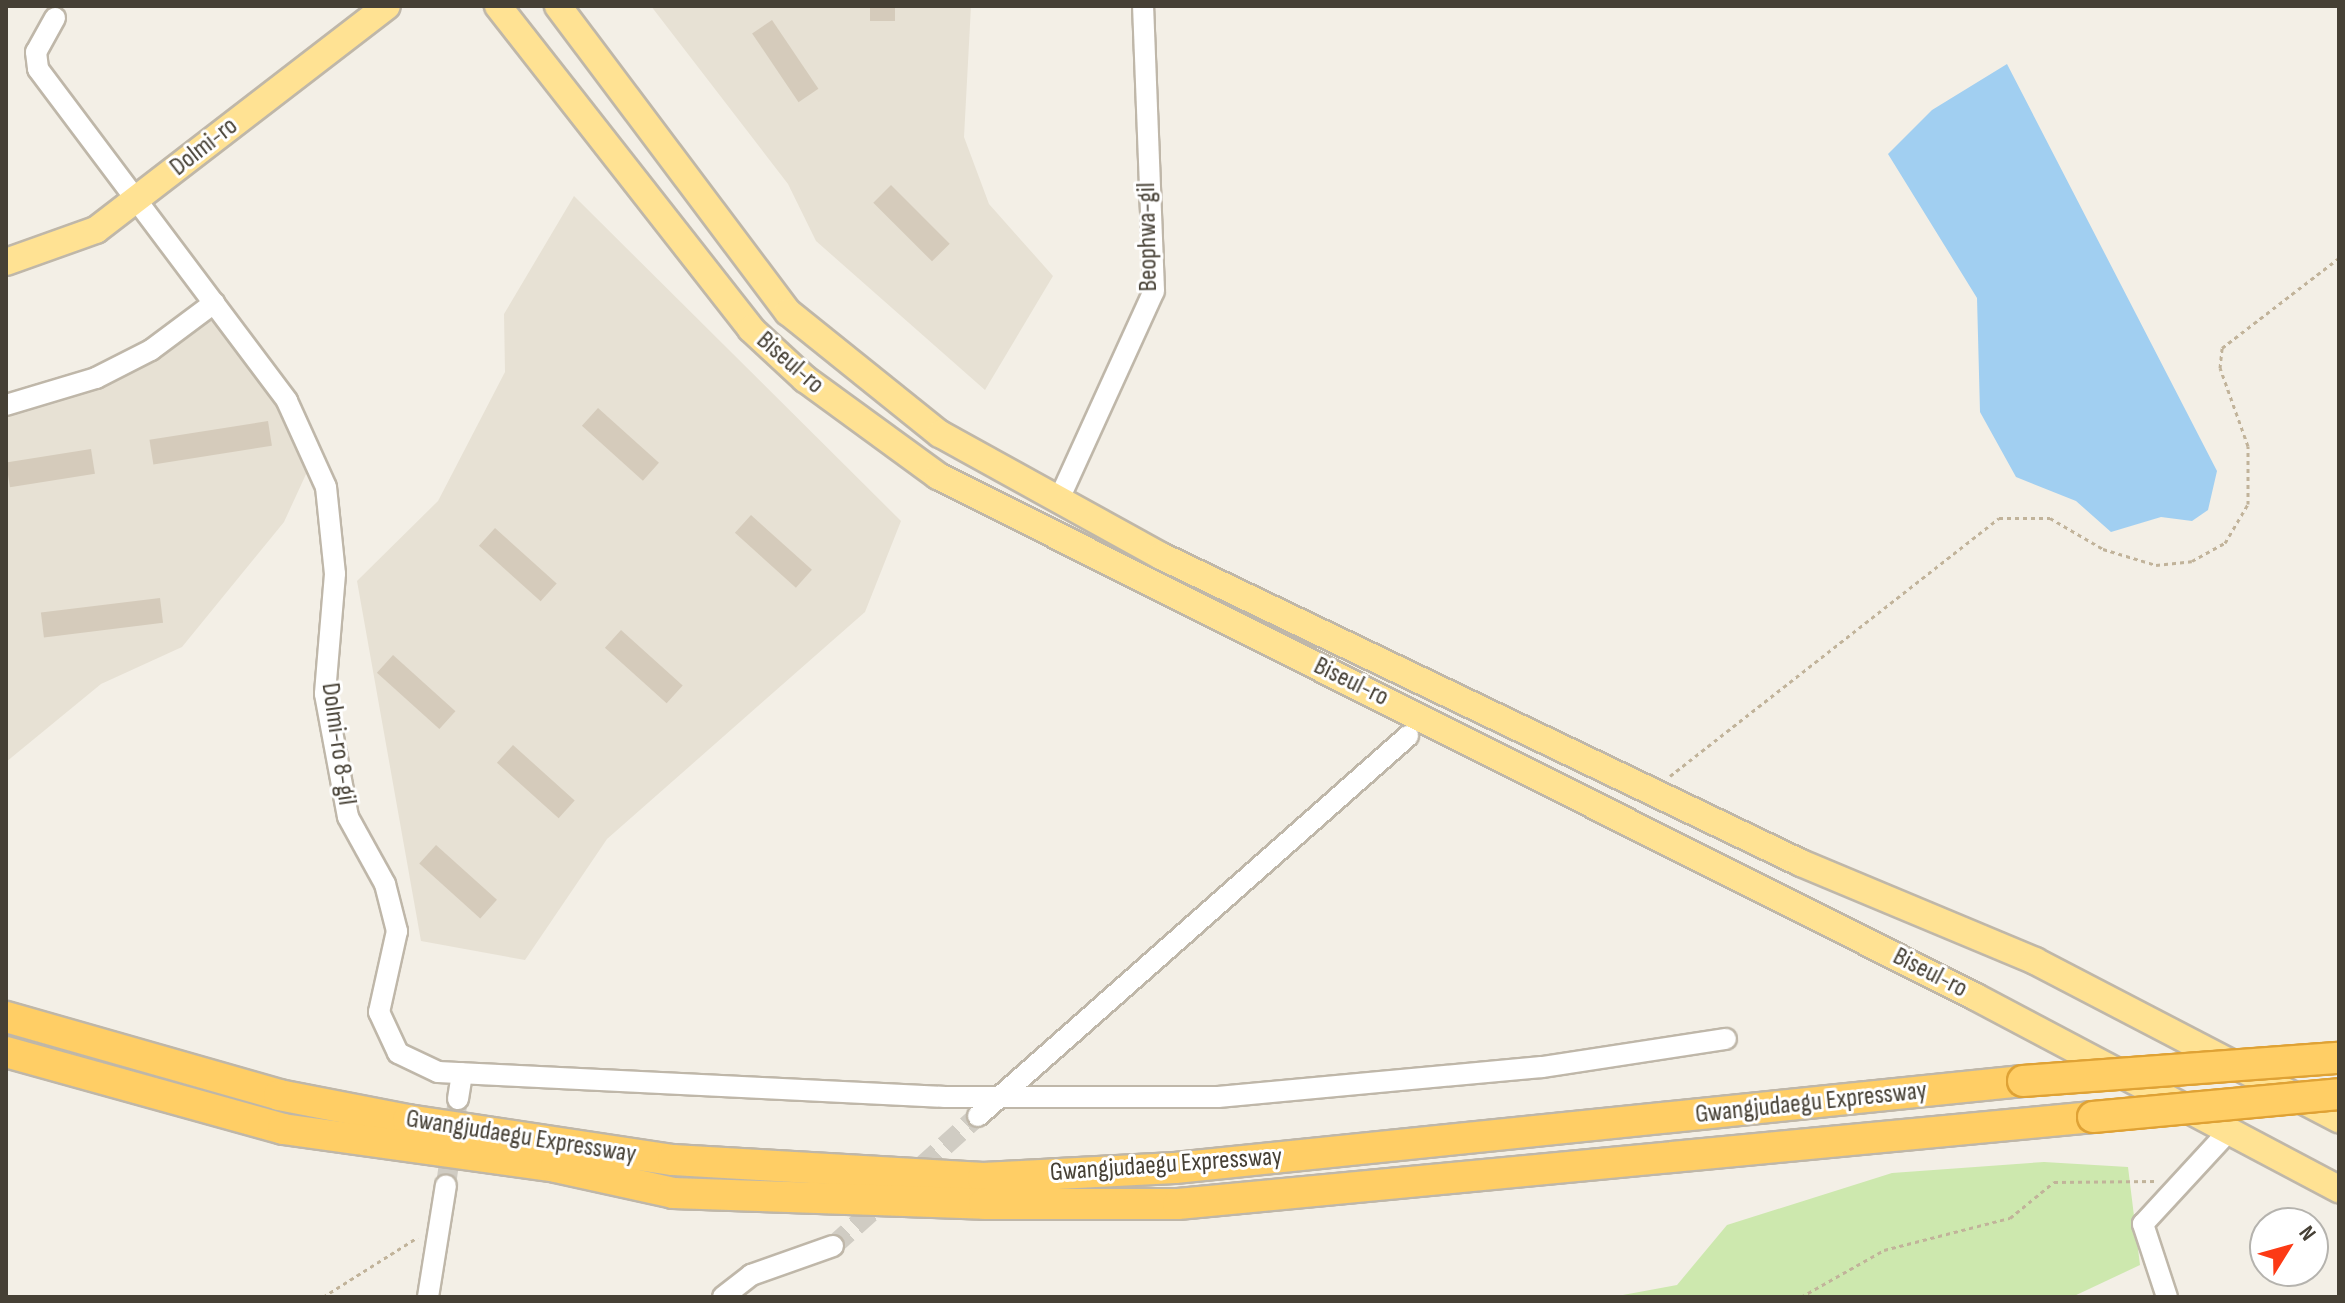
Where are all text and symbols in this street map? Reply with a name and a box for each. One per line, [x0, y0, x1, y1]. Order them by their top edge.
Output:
street label: Dolmi-ro [164, 111, 244, 183]
street label: Beophwa-gil [1131, 182, 1165, 292]
street label: Biseul-ro [750, 325, 830, 401]
street label: Biseul-ro [1309, 651, 1393, 713]
street label: Dolmi-ro 8-gil [314, 681, 362, 807]
street label: Biseul-ro [1888, 941, 1972, 1005]
street label: Gwangjudaegu Expressway [1694, 1075, 1928, 1131]
street label: Gwangjudaegu Expressway [404, 1103, 638, 1171]
street label: Gwangjudaegu Expressway [1049, 1141, 1283, 1189]
north arrow [2249, 1207, 2329, 1287]
text: N [2293, 1221, 2321, 1246]

